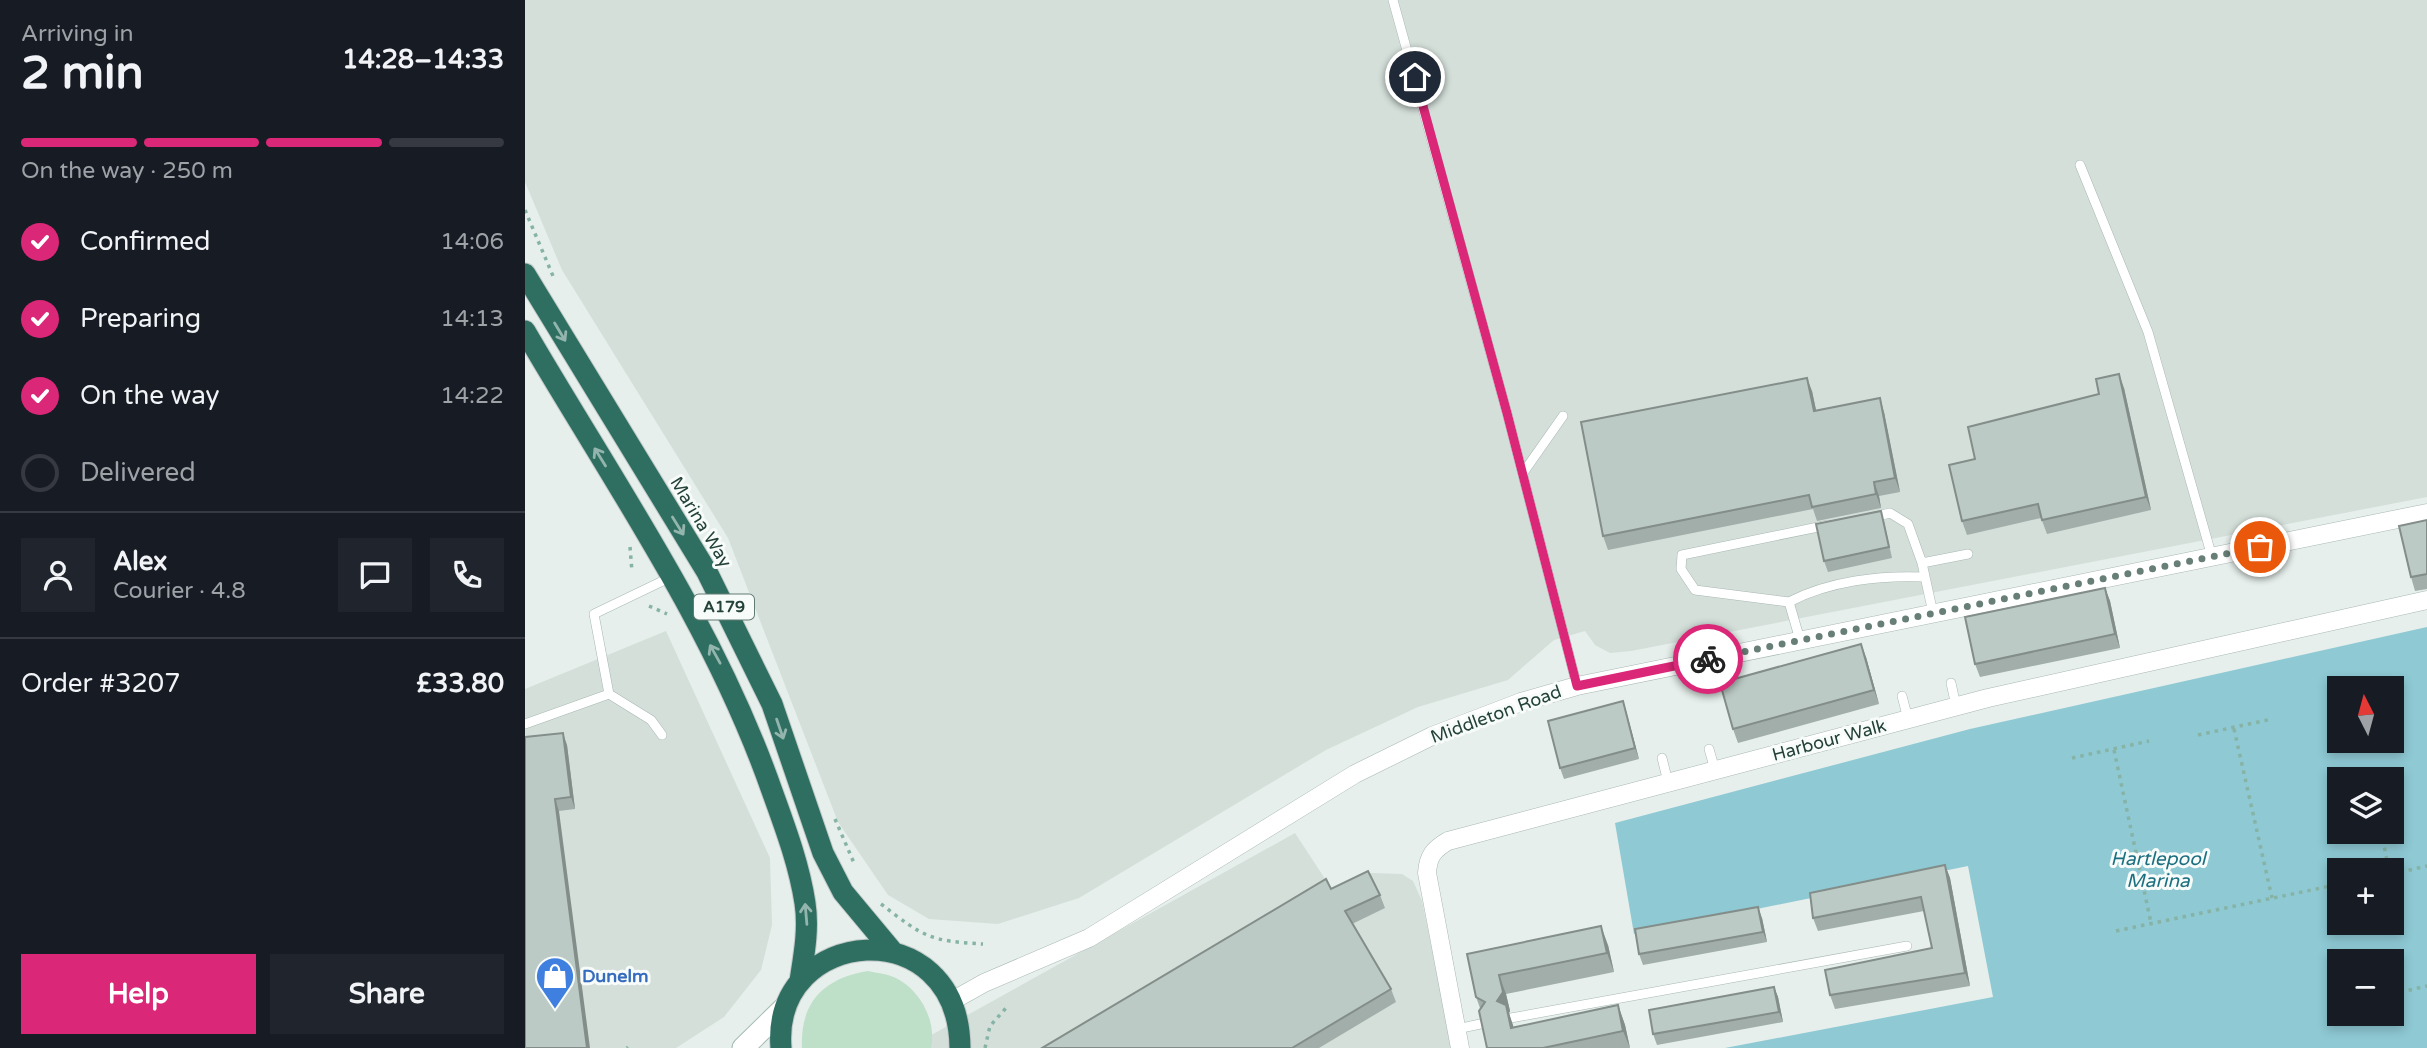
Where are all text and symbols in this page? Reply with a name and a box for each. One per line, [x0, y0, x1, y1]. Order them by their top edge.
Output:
text: Arriving in [21, 20, 134, 48]
text: 14:28–14:33 [342, 44, 504, 75]
text: 2 min [21, 46, 144, 101]
pin [1385, 47, 1445, 107]
icon: home [1396, 58, 1434, 96]
text: On the way · 250 m [21, 157, 233, 185]
icon: check [21, 223, 59, 261]
text: Confirmed [80, 226, 210, 257]
text: 14:06 [440, 228, 504, 256]
icon: check [21, 300, 59, 338]
text: Preparing [80, 303, 201, 334]
text: 14:13 [440, 305, 504, 333]
one-way arrow [553, 322, 567, 342]
icon: check [21, 377, 59, 415]
text: On the way [80, 380, 220, 411]
text: 14:22 [440, 382, 504, 410]
one-way arrow [593, 448, 607, 468]
text: Delivered [80, 457, 196, 488]
street label: Marina Way [665, 473, 737, 572]
one-way arrow [672, 516, 686, 536]
pin [2230, 517, 2290, 577]
icon: bag [2241, 528, 2279, 566]
button: person [21, 538, 95, 612]
button: chat [338, 538, 412, 612]
button: phone [430, 538, 504, 612]
text: Alex [113, 546, 167, 577]
text: Courier · 4.8 [113, 577, 246, 605]
road number: A179 [694, 594, 754, 620]
courier [1673, 624, 1743, 694]
icon: bike [1689, 640, 1727, 678]
one-way arrow [708, 644, 722, 664]
text: Order #3207 [21, 668, 181, 699]
text: £33.80 [416, 668, 504, 699]
north arrow [2327, 676, 2405, 752]
map controls [2327, 676, 2404, 1026]
street label: Middleton Road [1428, 680, 1564, 748]
street label: Harbour Walk [1769, 714, 1889, 766]
one-way arrow [775, 718, 787, 740]
button: layers [2327, 767, 2404, 844]
water label: Hartlepool Marina [2111, 848, 2208, 892]
button: + [2327, 858, 2404, 935]
one-way arrow [799, 903, 812, 925]
button: − [2327, 949, 2404, 1026]
button: Help [21, 954, 256, 1034]
button: Share [270, 954, 504, 1034]
shop icon: Dunelm [534, 955, 576, 1010]
place label: Dunelm [582, 965, 649, 987]

